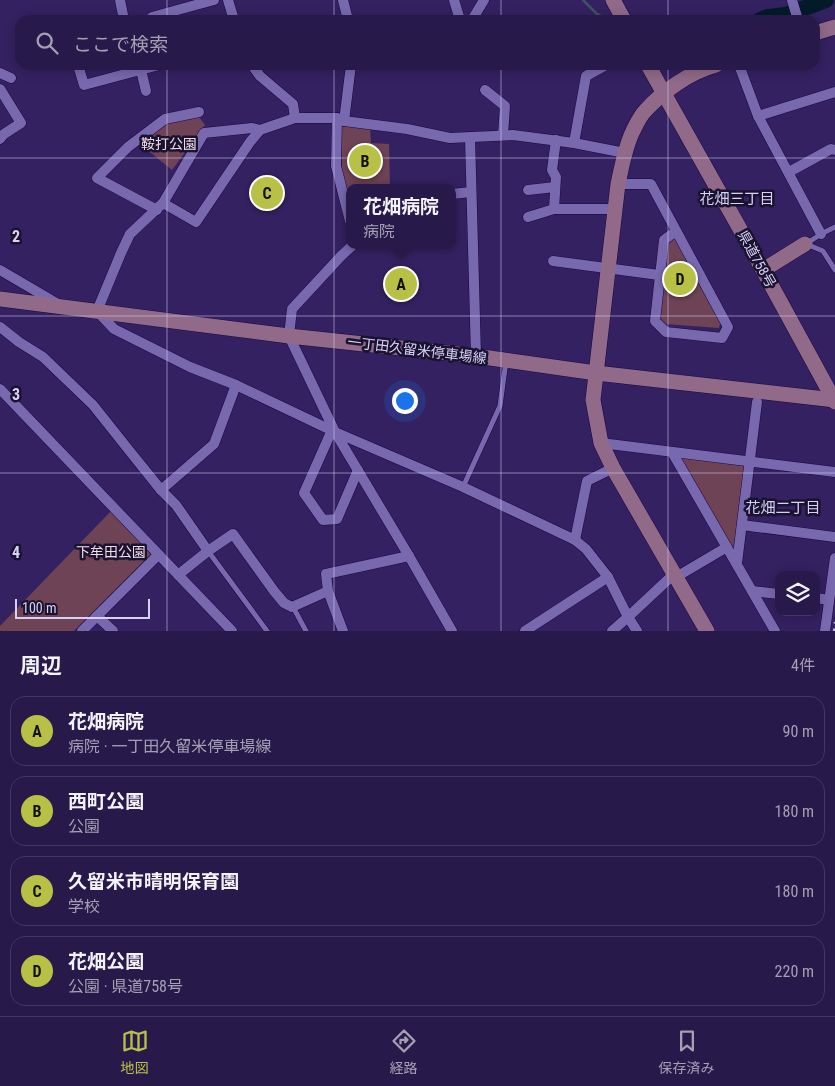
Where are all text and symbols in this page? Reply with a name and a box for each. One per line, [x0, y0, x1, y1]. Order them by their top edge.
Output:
search box [15, 15, 820, 70]
icon: search [33, 29, 61, 57]
text: ここで検索 [73, 33, 168, 56]
park label: 鞍打公園 [141, 136, 197, 152]
pin: B [349, 142, 381, 180]
pin: C [251, 174, 283, 212]
popup [346, 184, 456, 249]
district label: 花畑三丁目 [699, 190, 775, 208]
text: 花畑病院 [363, 195, 439, 218]
text: 病院 [363, 222, 395, 241]
text: 2 [12, 227, 20, 246]
street label: 県道758号 [735, 228, 779, 290]
pin: D [664, 260, 696, 298]
pin: A [385, 265, 417, 303]
street label: 一丁田久留米停車場線 [347, 334, 487, 366]
text: 3 [12, 385, 20, 404]
your location [392, 388, 418, 414]
district label: 花畑二丁目 [745, 499, 821, 517]
text: 4 [12, 543, 20, 562]
park label: 下牟田公園 [76, 544, 146, 560]
map controls [775, 571, 820, 616]
button: layers [775, 571, 820, 616]
scale bar [15, 596, 150, 619]
text: 100 m [22, 600, 57, 616]
text: 周辺 [20, 654, 62, 678]
text: 4件 [791, 656, 815, 675]
text: 花畑病院 [68, 710, 144, 733]
text: A [32, 722, 42, 741]
text: 90 m [782, 722, 814, 741]
text: 病院 · 一丁田久留米停車場線 [68, 737, 271, 756]
text: 西町公園 [68, 790, 144, 813]
text: B [33, 802, 41, 821]
text: 180 m [775, 802, 814, 821]
text: 公園 [68, 817, 100, 836]
text: 久留米市晴明保育園 [68, 870, 239, 893]
text: C [32, 882, 42, 901]
text: 180 m [775, 882, 814, 901]
text: 学校 [68, 897, 100, 916]
text: 花畑公園 [68, 950, 144, 973]
text: D [32, 962, 42, 981]
text: 220 m [775, 962, 814, 981]
text: 公園 · 県道758号 [68, 977, 183, 996]
tab: 地図 [121, 1027, 149, 1077]
tab: 経路 [390, 1027, 418, 1077]
tab: 保存済み [659, 1027, 715, 1077]

